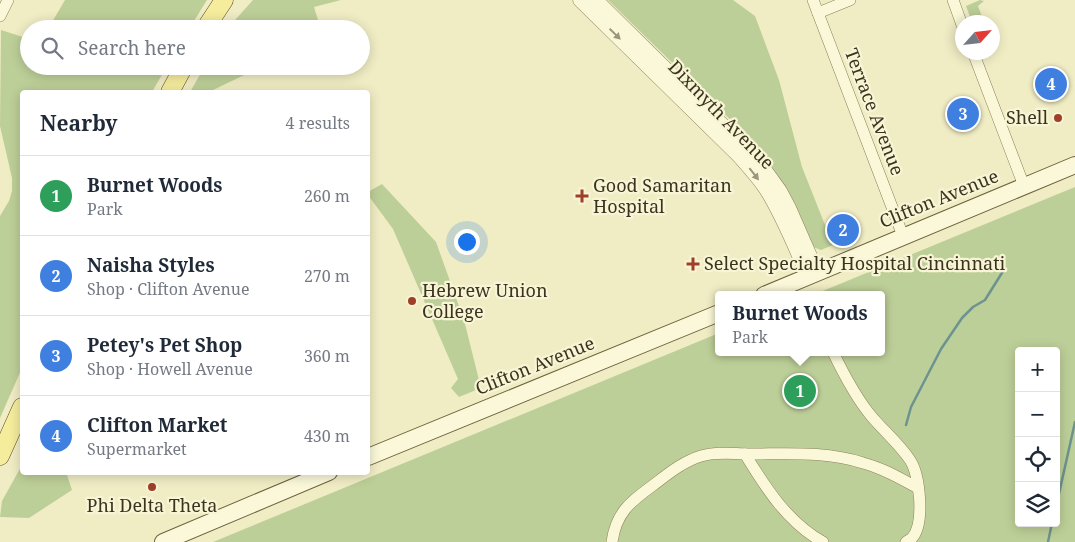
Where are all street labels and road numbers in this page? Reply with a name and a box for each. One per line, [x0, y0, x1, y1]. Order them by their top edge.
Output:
street label: Terrace Avenue [840, 45, 910, 178]
street label: Dixmyth Avenue [663, 55, 780, 174]
street label: Clifton Avenue [876, 163, 1002, 233]
street label: Clifton Avenue [472, 330, 598, 400]

